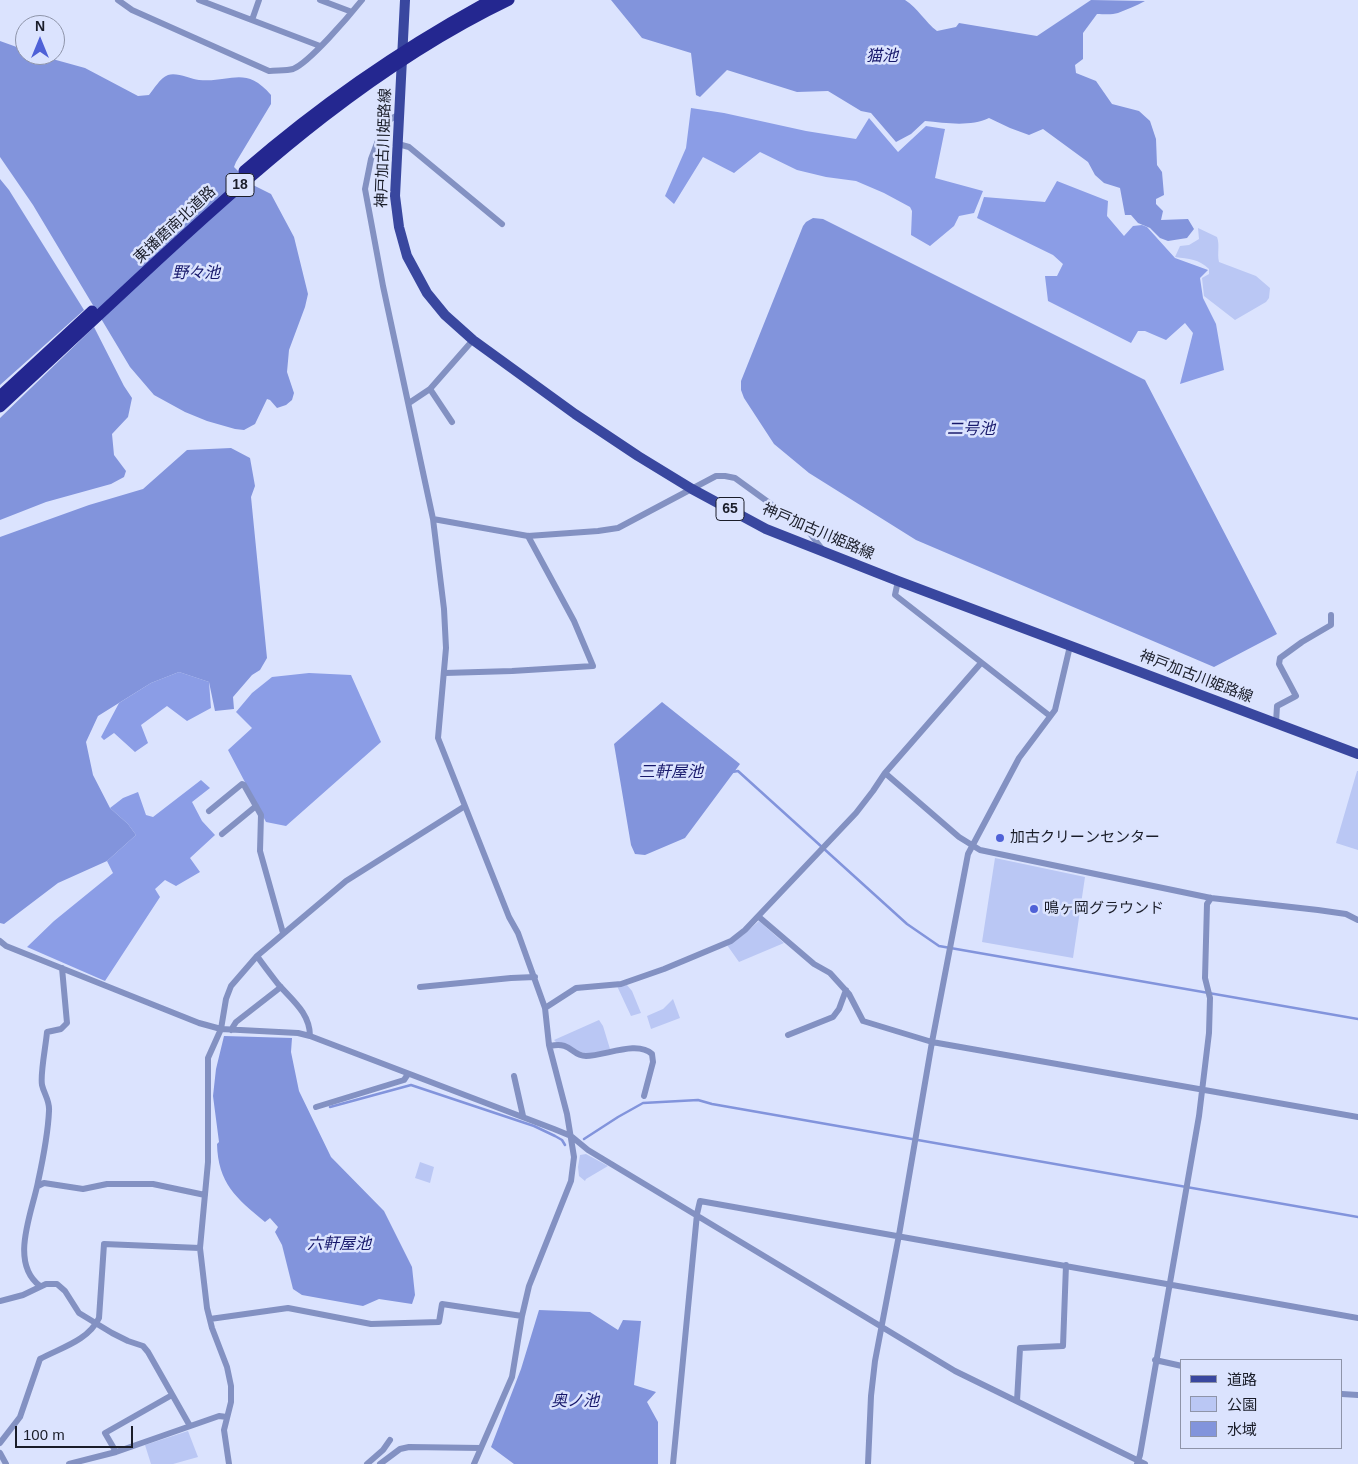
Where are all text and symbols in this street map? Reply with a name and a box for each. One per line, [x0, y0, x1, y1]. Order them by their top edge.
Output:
north arrow [15, 15, 65, 65]
text: N [35, 18, 45, 34]
water label: 猫池 [866, 47, 898, 67]
street label: 神戸加古川姫路線 [373, 88, 395, 208]
road number: 18 [226, 174, 254, 196]
street label: 東播磨南北道路 [130, 183, 220, 267]
water label: 野々池 [172, 264, 220, 284]
water label: 二号池 [947, 420, 995, 440]
road number: 65 [716, 498, 744, 520]
street label: 神戸加古川姫路線 [759, 500, 877, 564]
street label: 神戸加古川姫路線 [1137, 647, 1255, 707]
water label: 三軒屋池 [639, 763, 703, 783]
place label: 加古クリーンセンター [1010, 829, 1160, 847]
marker: 加古クリーンセンター [994, 832, 1006, 844]
place label: 鳴ヶ岡グラウンド [1044, 900, 1164, 918]
marker: 鳴ヶ岡グラウンド [1028, 903, 1040, 915]
water label: 六軒屋池 [307, 1235, 371, 1255]
legend [1180, 1359, 1343, 1449]
text: 道路 [1227, 1371, 1257, 1388]
water label: 奥ノ池 [551, 1392, 599, 1412]
text: 公園 [1227, 1396, 1257, 1413]
scale bar [18, 1416, 135, 1448]
text: 水域 [1227, 1421, 1257, 1438]
text: 100 m [23, 1426, 65, 1443]

